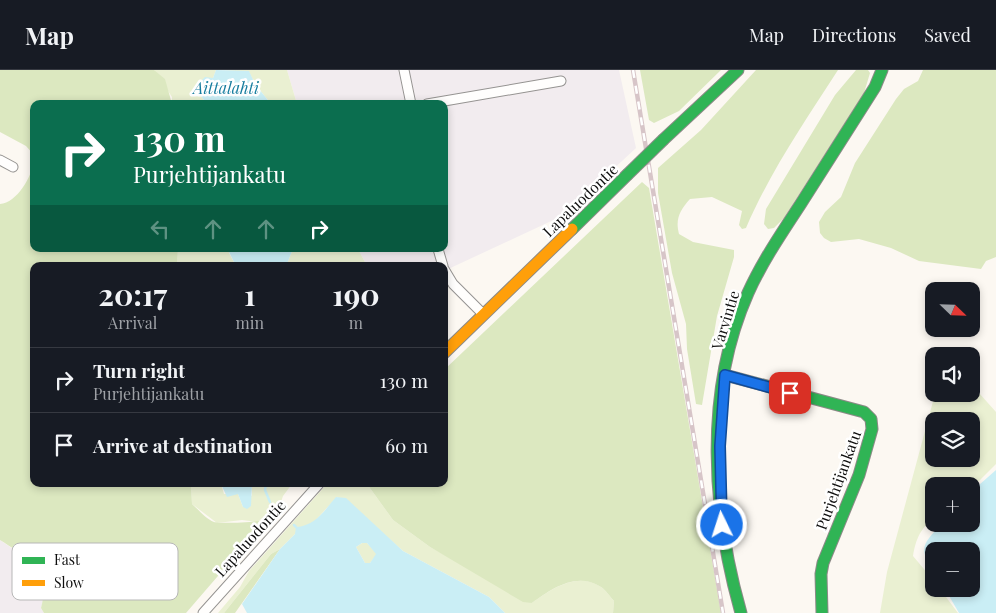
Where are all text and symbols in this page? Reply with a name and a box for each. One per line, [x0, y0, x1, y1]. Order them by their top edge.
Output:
text: Map [25, 19, 74, 51]
text: Map [749, 23, 784, 47]
text: Directions [812, 23, 896, 47]
text: Saved [924, 23, 971, 47]
water label: Aittalahti [191, 77, 260, 98]
text: 130 m [133, 114, 226, 161]
icon: right [50, 120, 115, 185]
text: Purjehtijankatu [133, 159, 286, 189]
street label: Lapaluodontie [538, 159, 622, 241]
icon: left [146, 215, 174, 243]
icon: ahead [199, 215, 227, 243]
icon: ahead [252, 215, 280, 243]
icon: right [305, 215, 333, 243]
text: 20:17 [98, 274, 167, 314]
text: 1 [244, 274, 255, 314]
text: 190 [332, 274, 380, 314]
north arrow [925, 282, 980, 338]
map controls [925, 282, 980, 597]
street label: Varvintie [706, 288, 743, 353]
text: Arrival [108, 312, 157, 333]
text: min [235, 312, 264, 333]
text: m [349, 312, 363, 333]
button: sound [925, 347, 980, 402]
text: Turn right [93, 357, 185, 383]
icon: right [50, 366, 78, 394]
text: 130 m [380, 367, 428, 393]
pin [769, 372, 811, 414]
icon: arrive [776, 379, 804, 407]
text: Purjehtijankatu [93, 383, 204, 404]
button: layers [925, 412, 980, 467]
street label: Purjehtijankatu [811, 427, 865, 532]
icon: arrive [50, 431, 78, 459]
text: Arrive at destination [93, 432, 273, 458]
text: 60 m [385, 432, 428, 458]
button: + [925, 477, 980, 532]
street label: Lapaluodontie [210, 495, 290, 581]
position arrow [695, 498, 747, 550]
button: − [925, 542, 980, 597]
legend [12, 543, 178, 600]
text: Fast [54, 550, 81, 569]
text: Slow [54, 573, 84, 592]

